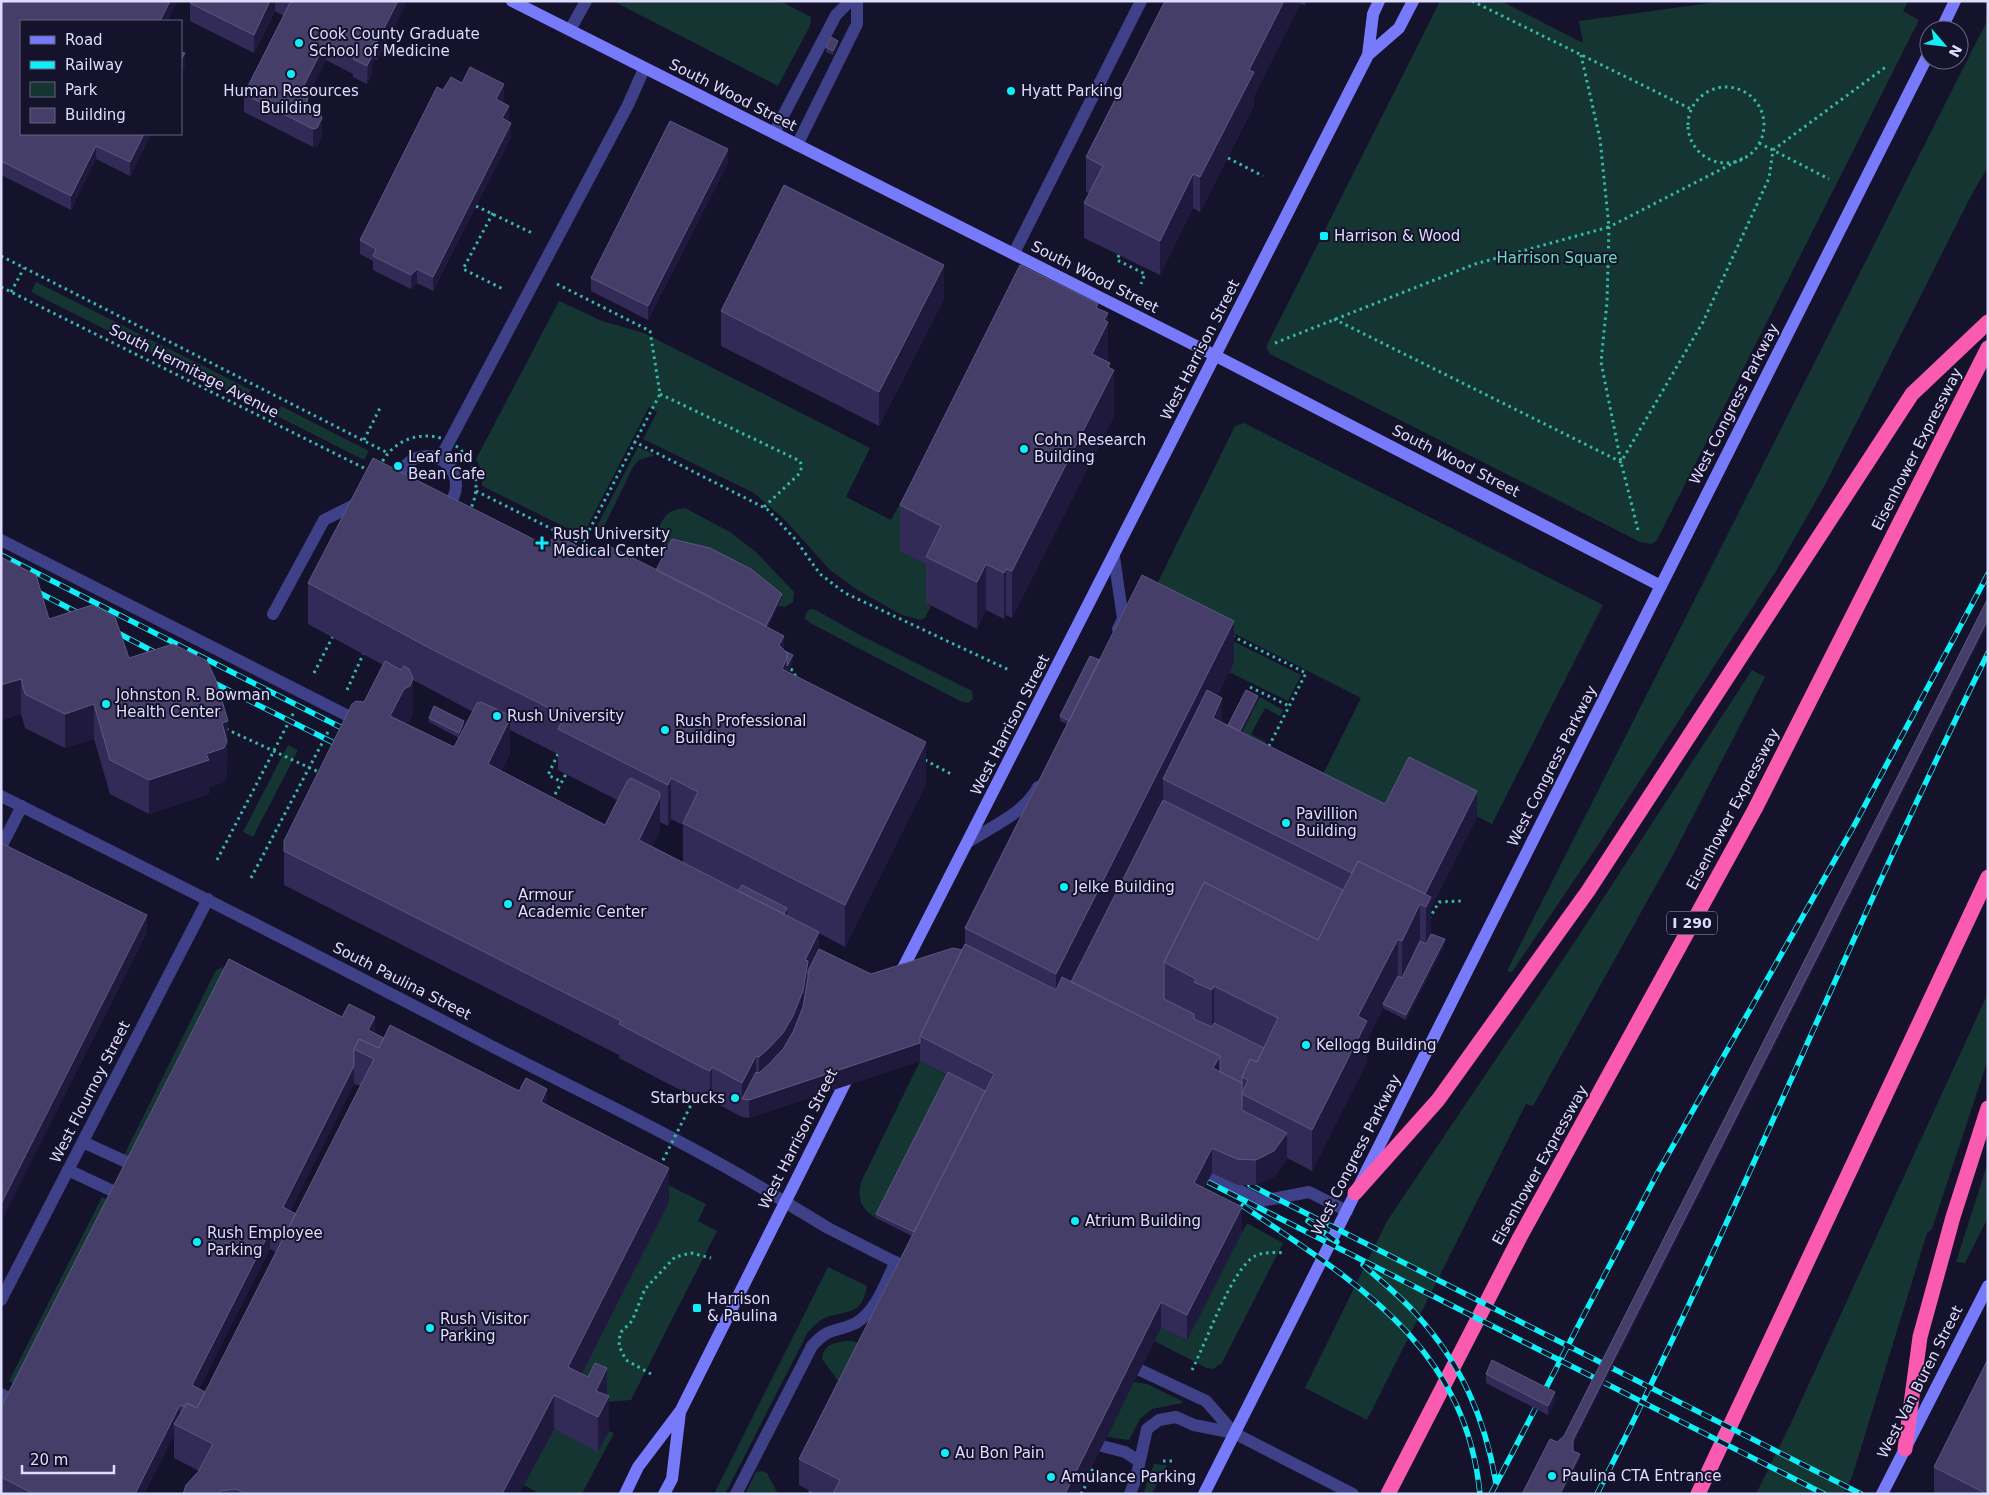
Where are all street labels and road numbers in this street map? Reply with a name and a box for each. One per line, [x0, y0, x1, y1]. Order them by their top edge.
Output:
street label: South Wood Street [666, 55, 800, 135]
street label: South Wood Street [1028, 237, 1162, 317]
street label: West Harrison Street [1157, 277, 1243, 423]
street label: South Hermitage Avenue [106, 320, 282, 422]
street label: West Congress Parkway [1685, 320, 1783, 488]
street label: Eisenhower Expressway [1868, 365, 1966, 533]
street label: South Wood Street [1389, 421, 1523, 501]
street label: West Harrison Street [967, 652, 1053, 798]
street label: West Congress Parkway [1503, 682, 1601, 850]
street label: Eisenhower Expressway [1683, 725, 1783, 893]
road number: I 290 [1667, 911, 1717, 934]
street label: South Paulina Street [330, 938, 474, 1024]
street label: West Flournoy Street [46, 1018, 134, 1166]
street label: West Harrison Street [755, 1066, 841, 1212]
street label: West Congress Parkway [1307, 1071, 1405, 1239]
street label: Eisenhower Expressway [1488, 1082, 1592, 1248]
street label: West Van Buren Street [1874, 1303, 1966, 1461]

